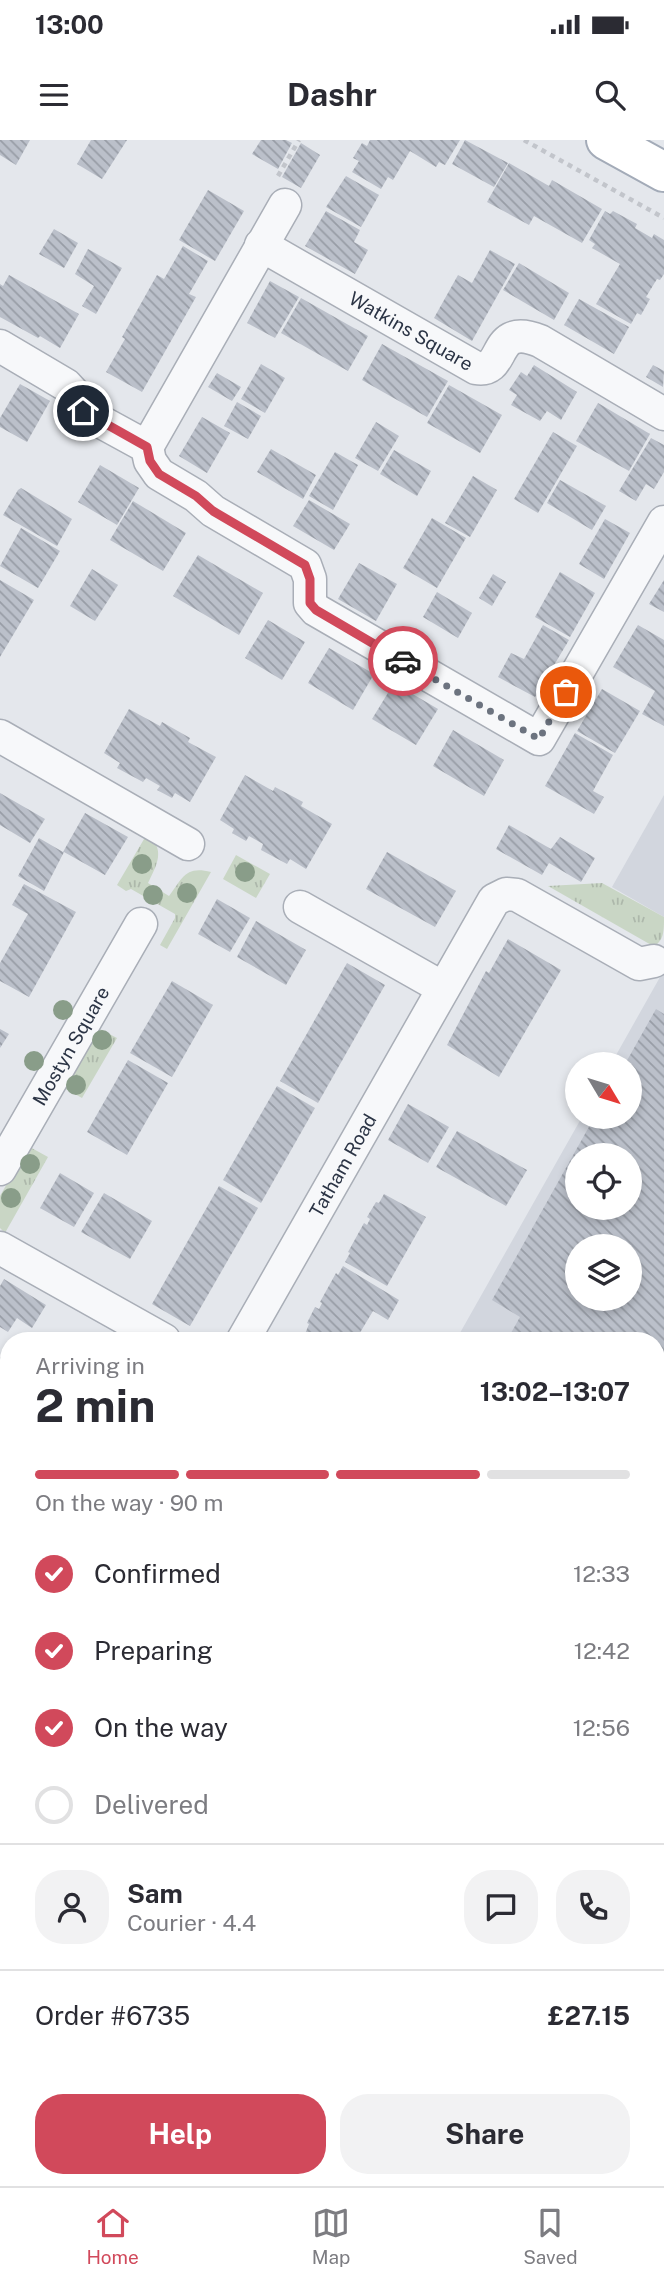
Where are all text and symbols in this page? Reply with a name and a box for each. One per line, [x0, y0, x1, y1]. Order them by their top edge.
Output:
text: 13:00 [35, 9, 104, 40]
icon: menu [35, 76, 73, 114]
text: Dashr [287, 76, 377, 113]
icon: search [591, 76, 629, 114]
street label: Watkins Square [345, 287, 477, 375]
pin [53, 381, 113, 441]
icon: home [64, 392, 102, 430]
courier [368, 626, 438, 696]
icon: car [384, 642, 422, 680]
pin [536, 662, 596, 722]
icon: bag [547, 673, 585, 711]
street label: Mostyn Square [28, 983, 114, 1109]
north arrow [565, 1052, 642, 1129]
map controls [565, 1052, 642, 1311]
street label: Tatham Road [304, 1110, 381, 1221]
button: locate [565, 1143, 642, 1220]
button: layers [565, 1234, 642, 1311]
text: Arriving in [35, 1352, 145, 1379]
text: 13:02–13:07 [480, 1376, 630, 1407]
text: 2 min [35, 1378, 155, 1432]
text: On the way · 90 m [35, 1489, 223, 1516]
icon: check [35, 1555, 73, 1593]
text: Confirmed [94, 1558, 221, 1589]
text: 12:33 [573, 1560, 630, 1587]
icon: check [35, 1632, 73, 1670]
text: Preparing [94, 1635, 213, 1666]
text: 12:42 [574, 1637, 630, 1664]
icon: check [35, 1709, 73, 1747]
text: On the way [94, 1712, 228, 1743]
text: 12:56 [573, 1714, 630, 1741]
text: Delivered [94, 1789, 209, 1820]
button: person [35, 1870, 109, 1944]
button: chat [464, 1870, 538, 1944]
button: phone [556, 1870, 630, 1944]
text: Sam [127, 1878, 183, 1909]
text: Courier · 4.4 [127, 1909, 256, 1936]
text: Order #6735 [35, 2000, 190, 2031]
text: £27.15 [548, 2000, 630, 2031]
button: Help [35, 2094, 326, 2174]
button: Share [340, 2094, 630, 2174]
tab: Home [86, 2204, 139, 2268]
tab: Map [312, 2204, 350, 2268]
tab: Saved [523, 2204, 578, 2268]

